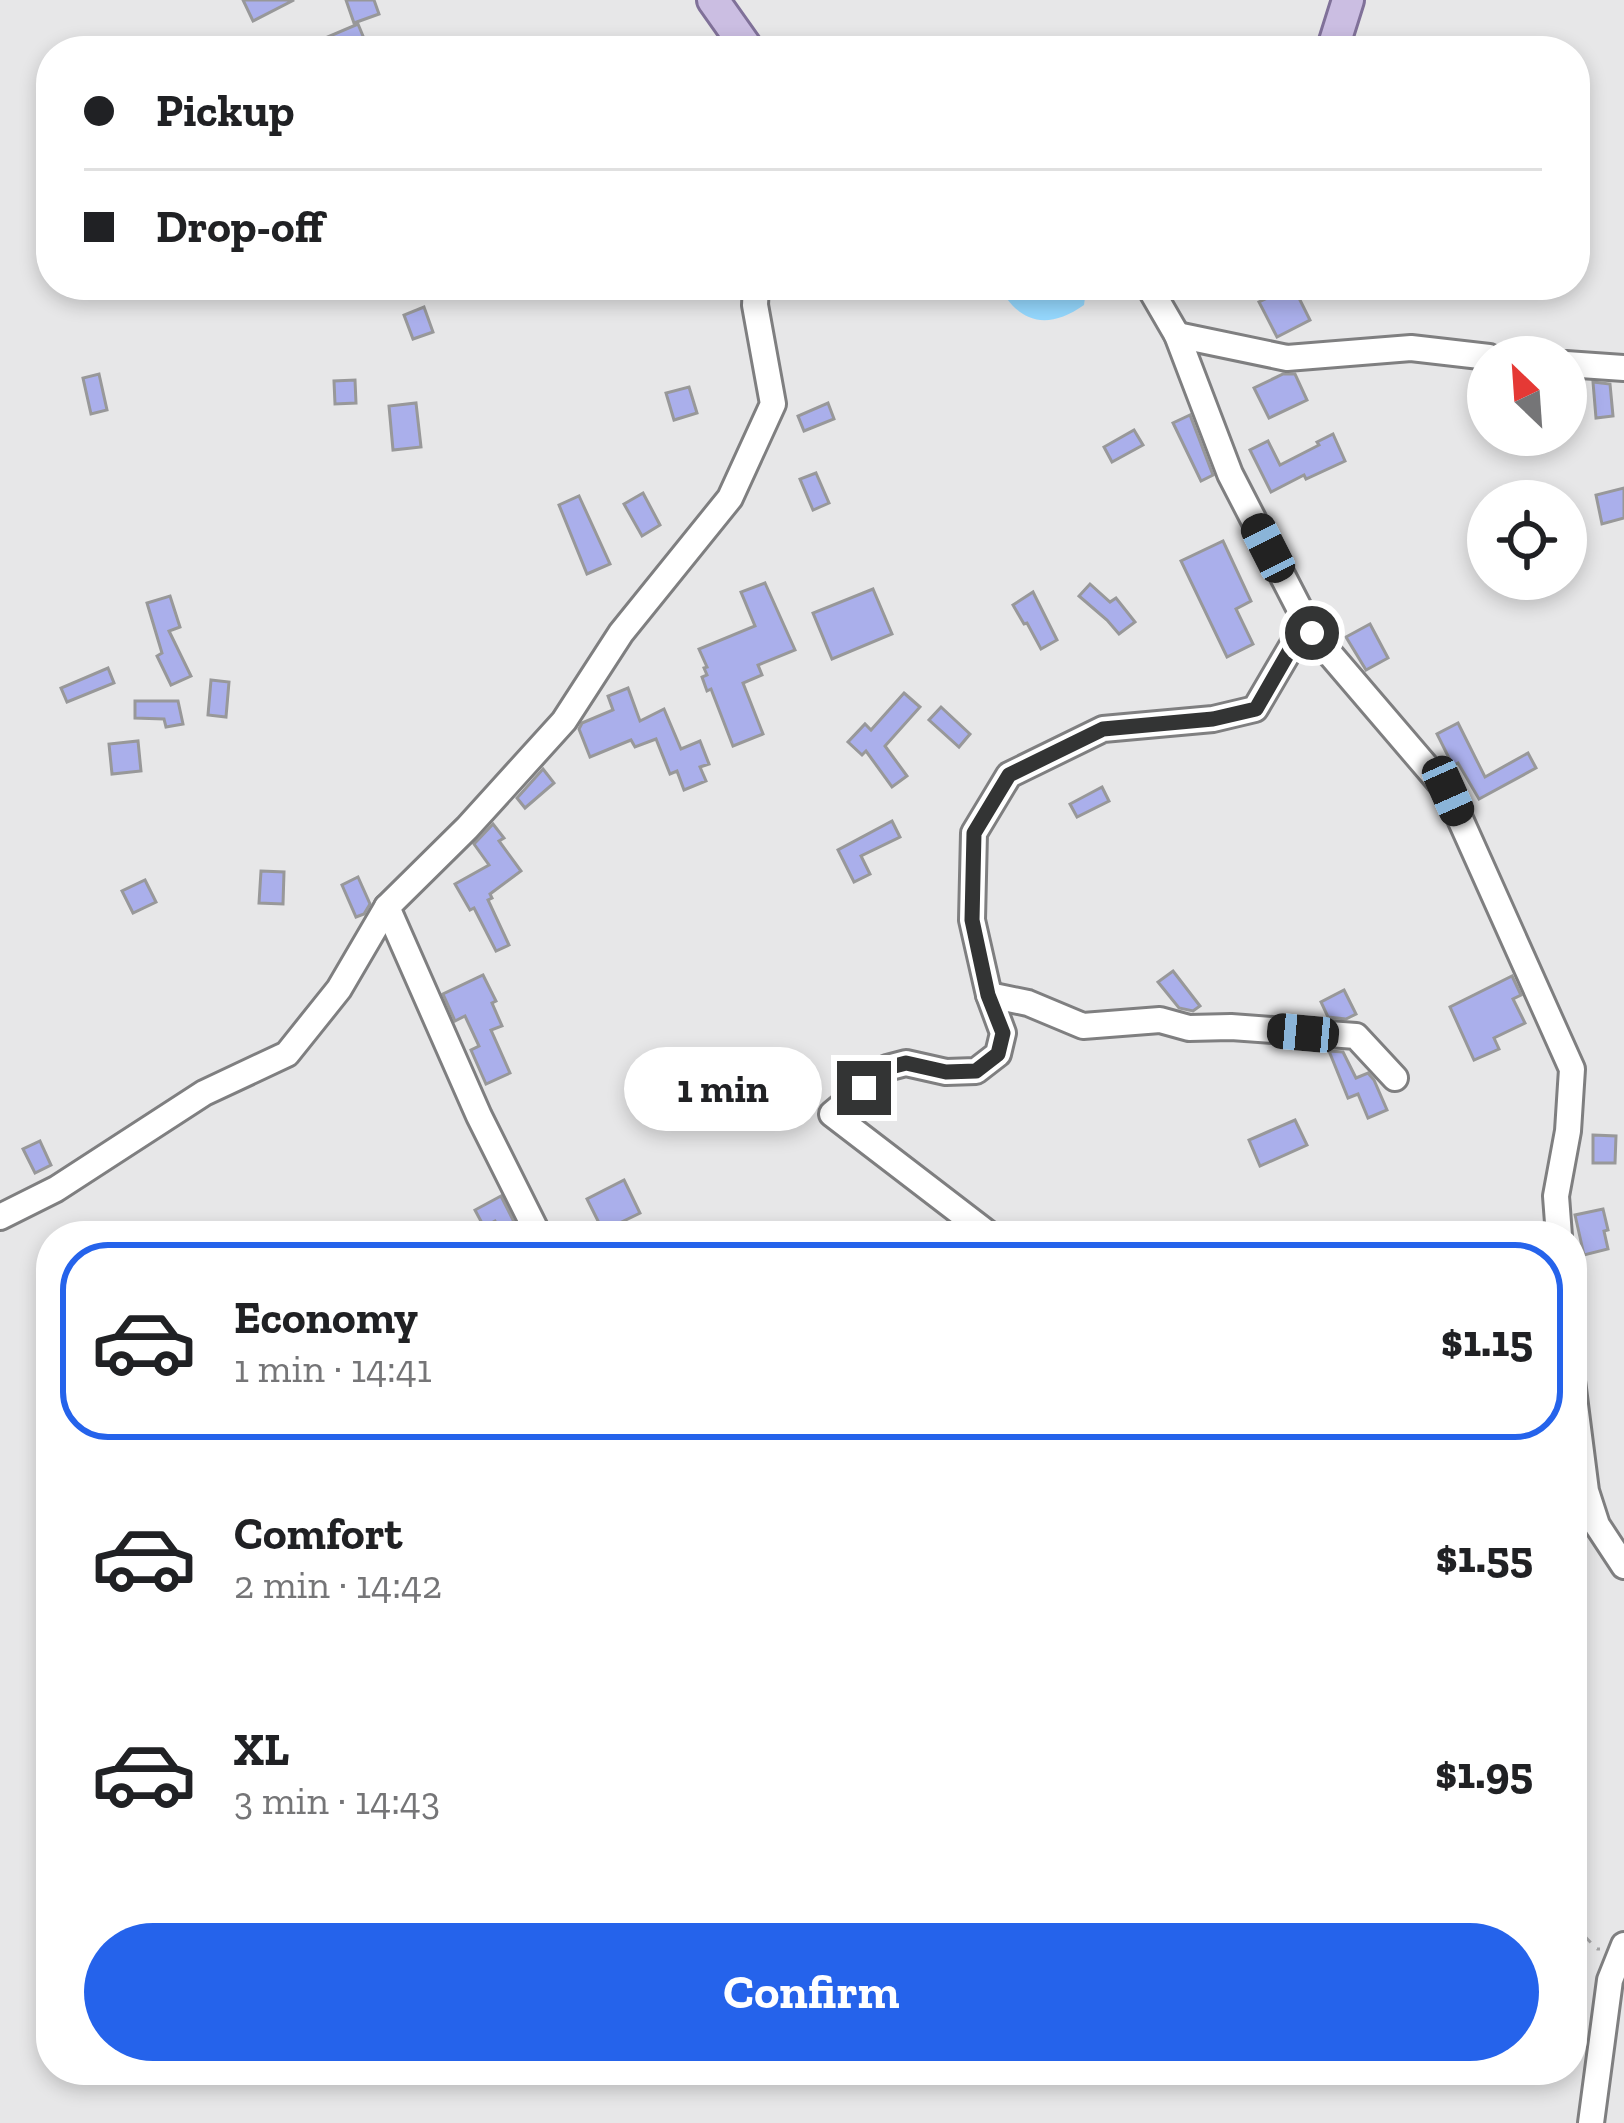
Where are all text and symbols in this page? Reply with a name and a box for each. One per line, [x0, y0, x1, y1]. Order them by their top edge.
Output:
text: Pickup [156, 84, 294, 138]
text: Drop-off [156, 200, 324, 254]
north arrow [1467, 336, 1587, 456]
map controls [1467, 336, 1587, 600]
button: locate [1467, 480, 1587, 600]
car [1236, 508, 1300, 588]
route start [1285, 606, 1339, 660]
car [1417, 751, 1479, 831]
car [1266, 1012, 1340, 1054]
callout: 1 min [624, 1046, 822, 1130]
route end [837, 1061, 891, 1115]
text: 1 min [677, 1065, 769, 1112]
icon: car [90, 1287, 198, 1395]
text: Economy [234, 1291, 418, 1345]
text: $1.15 [1441, 1314, 1533, 1368]
text: 1 min · 14:41 [234, 1345, 432, 1392]
icon: car [90, 1503, 198, 1611]
text: Comfort [234, 1507, 402, 1561]
text: $1.55 [1435, 1530, 1533, 1584]
text: 2 min · 14:42 [234, 1561, 442, 1608]
icon: car [90, 1719, 198, 1827]
text: XL [234, 1723, 289, 1777]
text: $1.95 [1435, 1746, 1533, 1800]
text: 3 min · 14:43 [234, 1777, 440, 1824]
button: Confirm [84, 1923, 1539, 2061]

